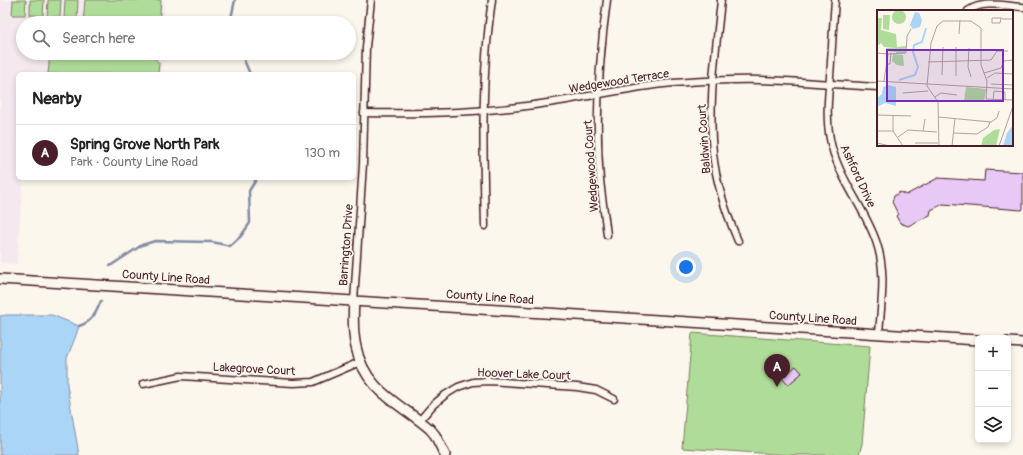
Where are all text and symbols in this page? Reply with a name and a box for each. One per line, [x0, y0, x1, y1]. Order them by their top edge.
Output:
inset map [877, 10, 1013, 146]
search box [16, 16, 356, 60]
icon: search [30, 27, 52, 49]
text: Search here [62, 29, 135, 48]
street label: Wedgewood Terrace [568, 66, 670, 97]
text: Nearby [32, 88, 81, 109]
street label: Baldwin Court [695, 104, 714, 174]
street label: Wedgewood Court [581, 119, 602, 213]
text: Spring Grove North Park [70, 135, 220, 154]
street label: Ashford Drive [836, 142, 879, 210]
text: A [41, 145, 49, 161]
text: 130 m [304, 145, 340, 161]
text: Park · County Line Road [70, 154, 198, 170]
street label: Barrington Drive [336, 204, 357, 286]
your location [676, 257, 696, 277]
street label: County Line Road [122, 267, 211, 288]
street label: County Line Road [446, 287, 535, 308]
street label: County Line Road [769, 308, 858, 329]
map controls [975, 335, 1011, 443]
button: + [975, 335, 1011, 371]
pin: A [764, 354, 790, 387]
street label: Lakegrove Court [212, 360, 296, 379]
street label: Hoover Lake Court [477, 365, 571, 384]
button: − [975, 371, 1011, 407]
button: layers [975, 407, 1011, 443]

